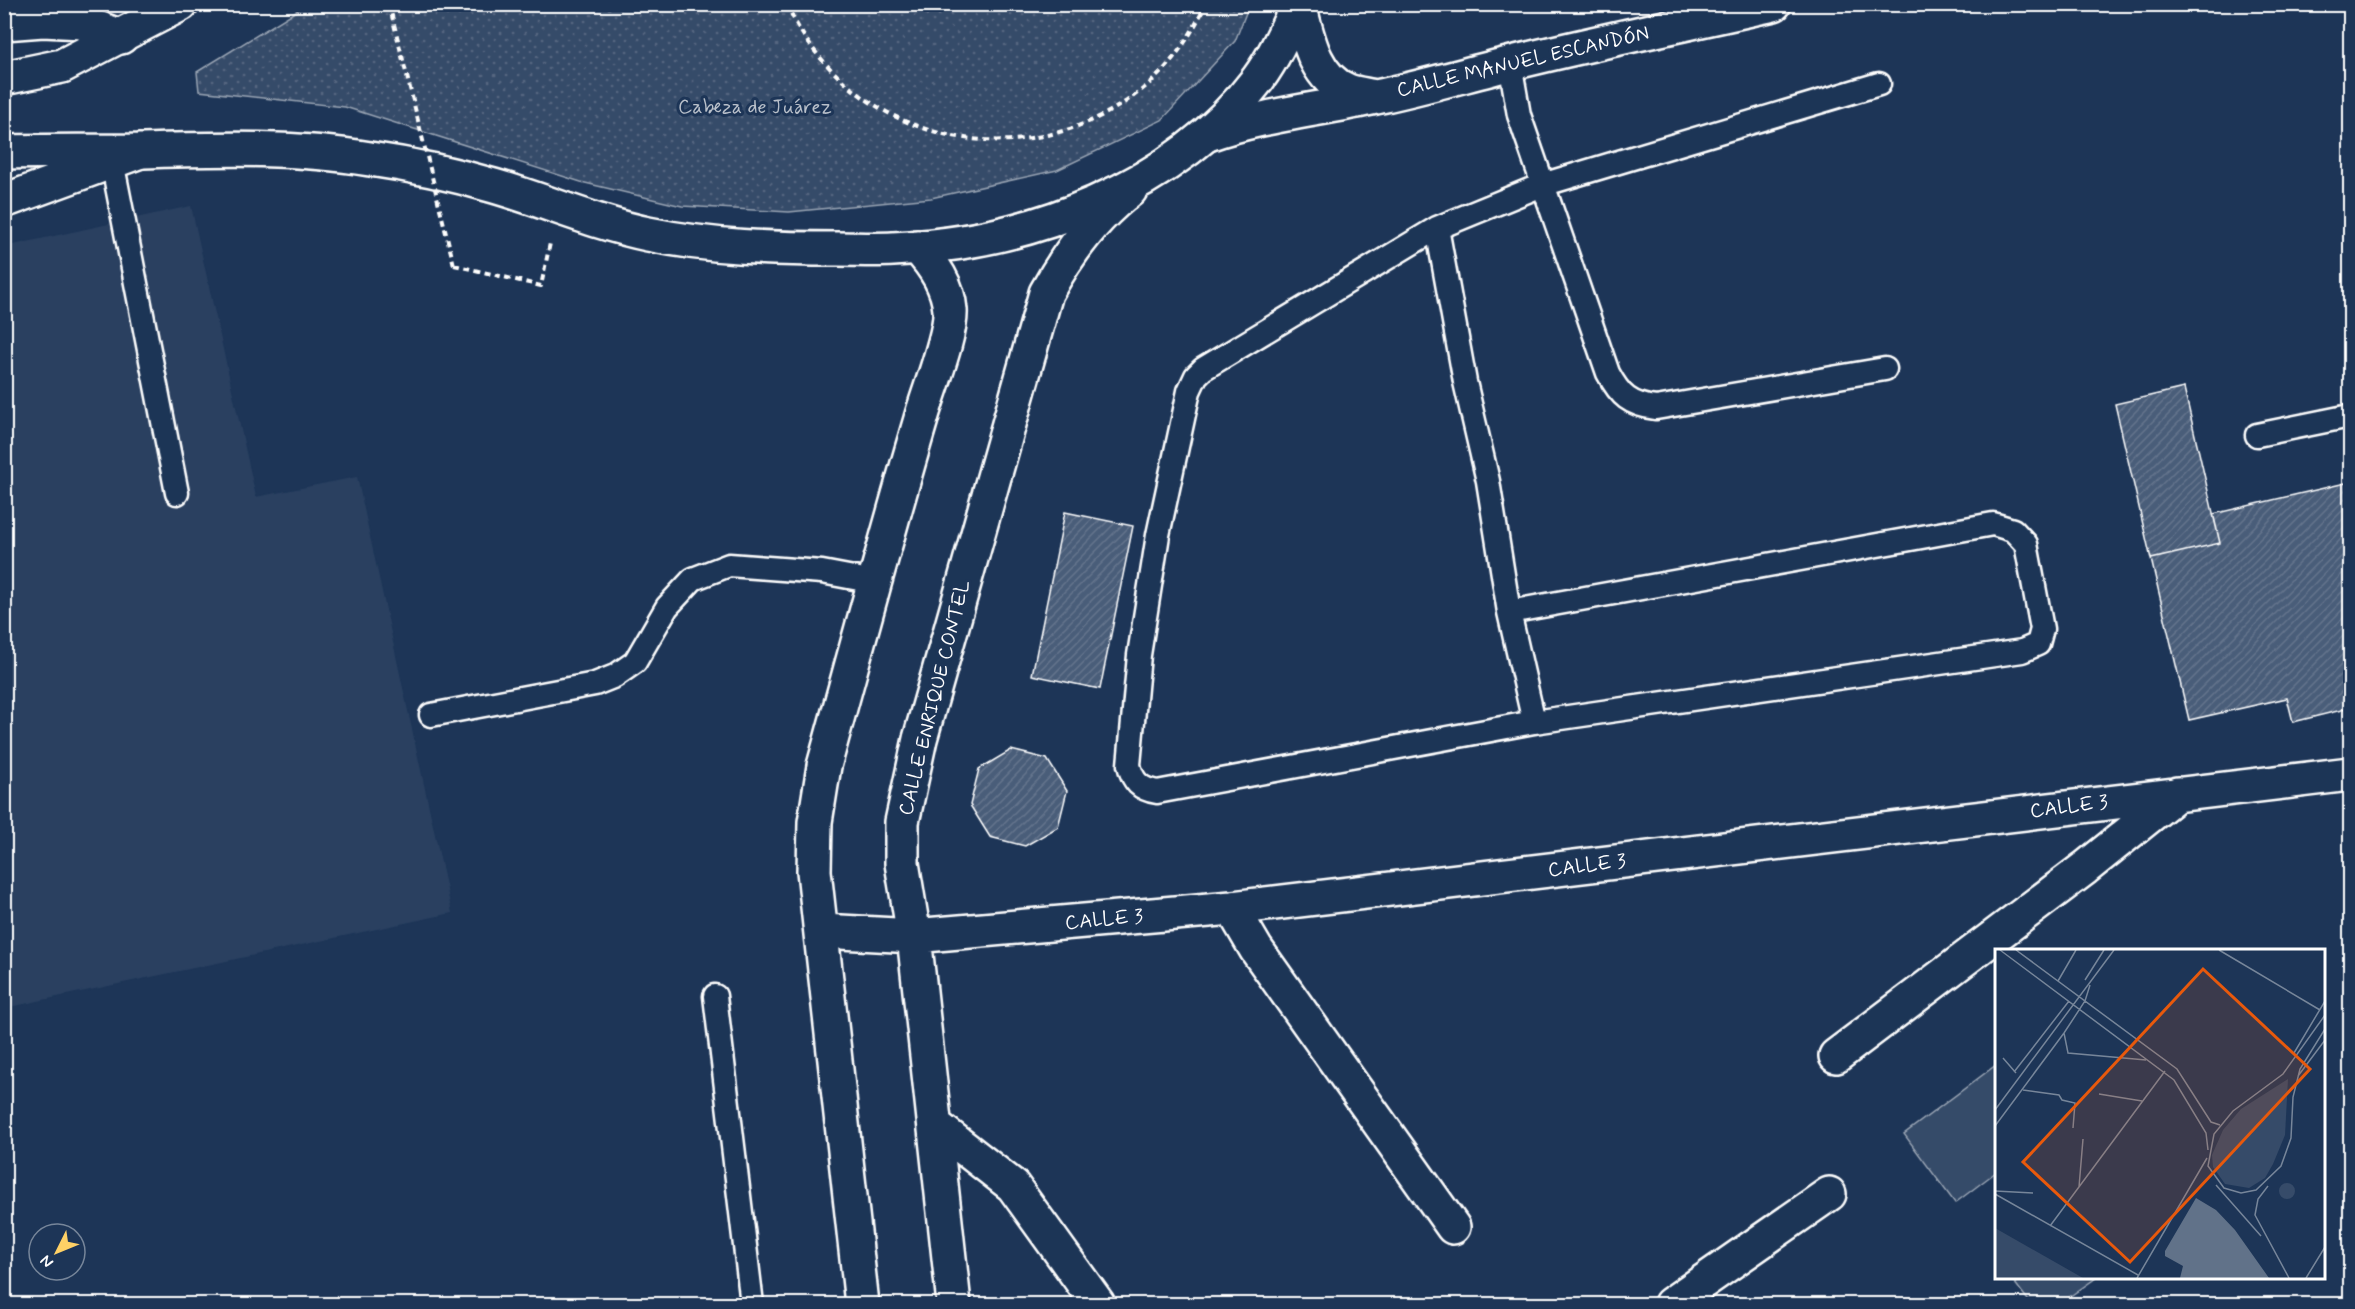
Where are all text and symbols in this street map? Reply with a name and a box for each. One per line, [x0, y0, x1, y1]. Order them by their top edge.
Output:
street label: CALLE MANUEL ESCANDÓN [1394, 20, 1652, 104]
park label: Cabeza de Juárez [678, 94, 832, 121]
street label: CALLE ENRIQUE CONTEL [893, 577, 977, 819]
street label: CALLE 3 [2029, 789, 2109, 825]
street label: CALLE 3 [1547, 848, 1627, 884]
street label: CALLE 3 [1064, 903, 1144, 937]
inset map [1995, 949, 2325, 1279]
north arrow [27, 1222, 87, 1282]
text: N [36, 1250, 58, 1272]

